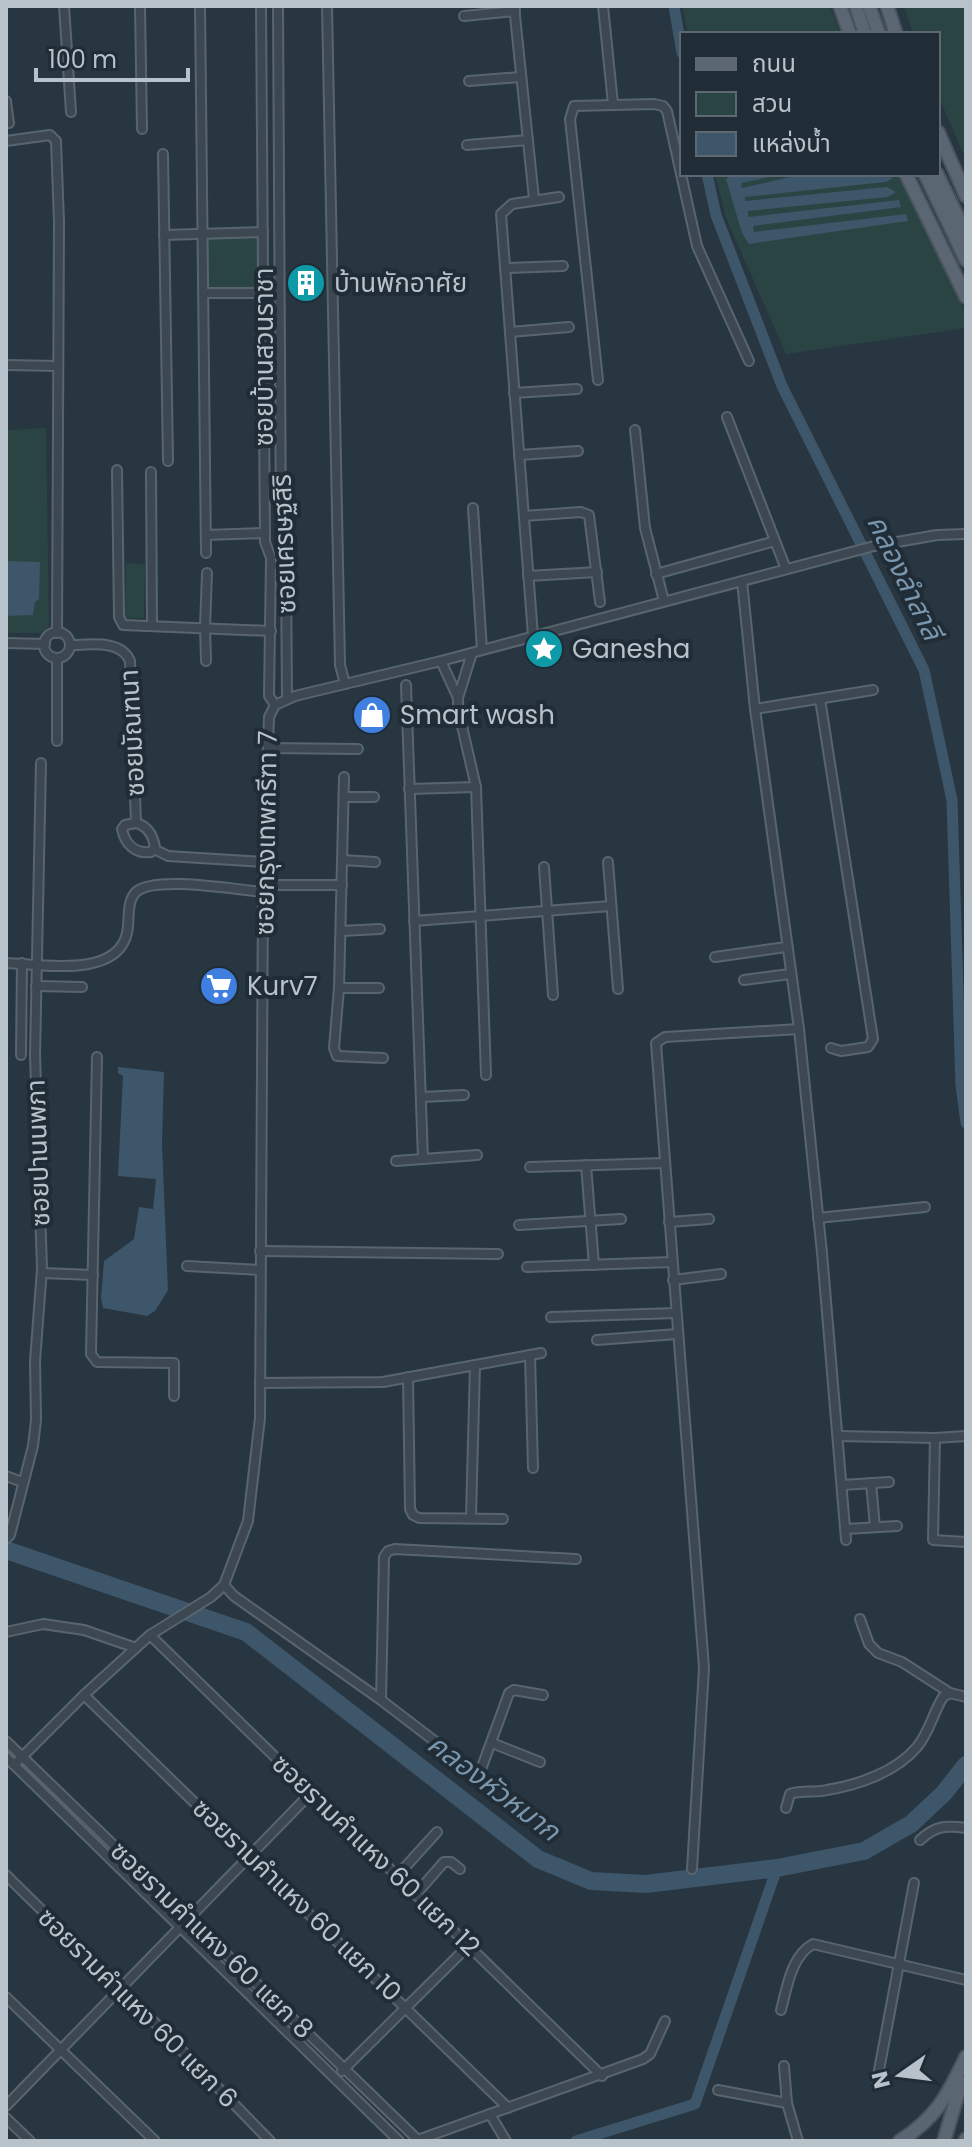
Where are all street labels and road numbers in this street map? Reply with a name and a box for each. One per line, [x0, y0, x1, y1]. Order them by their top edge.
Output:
street label: ซอยบ้านสวนราชา [246, 268, 282, 446]
street label: ซอยเศรษฐสิริ [264, 474, 304, 614]
street label: ซอยมัณฑนา [111, 669, 153, 797]
street label: ซอยกรุงเทพกรีฑา 7 [246, 730, 286, 936]
street label: ซอยปานนพภา [17, 1079, 59, 1227]
street label: ซอยรามคำแหง 60 แยก 12 [264, 1746, 488, 1964]
street label: ซอยรามคำแหง 60 แยก 10 [185, 1791, 409, 2009]
street label: ซอยรามคำแหง 60 แยก 8 [103, 1833, 321, 2047]
street label: ซอยรามคำแหง 60 แยก 6 [30, 1900, 246, 2116]

